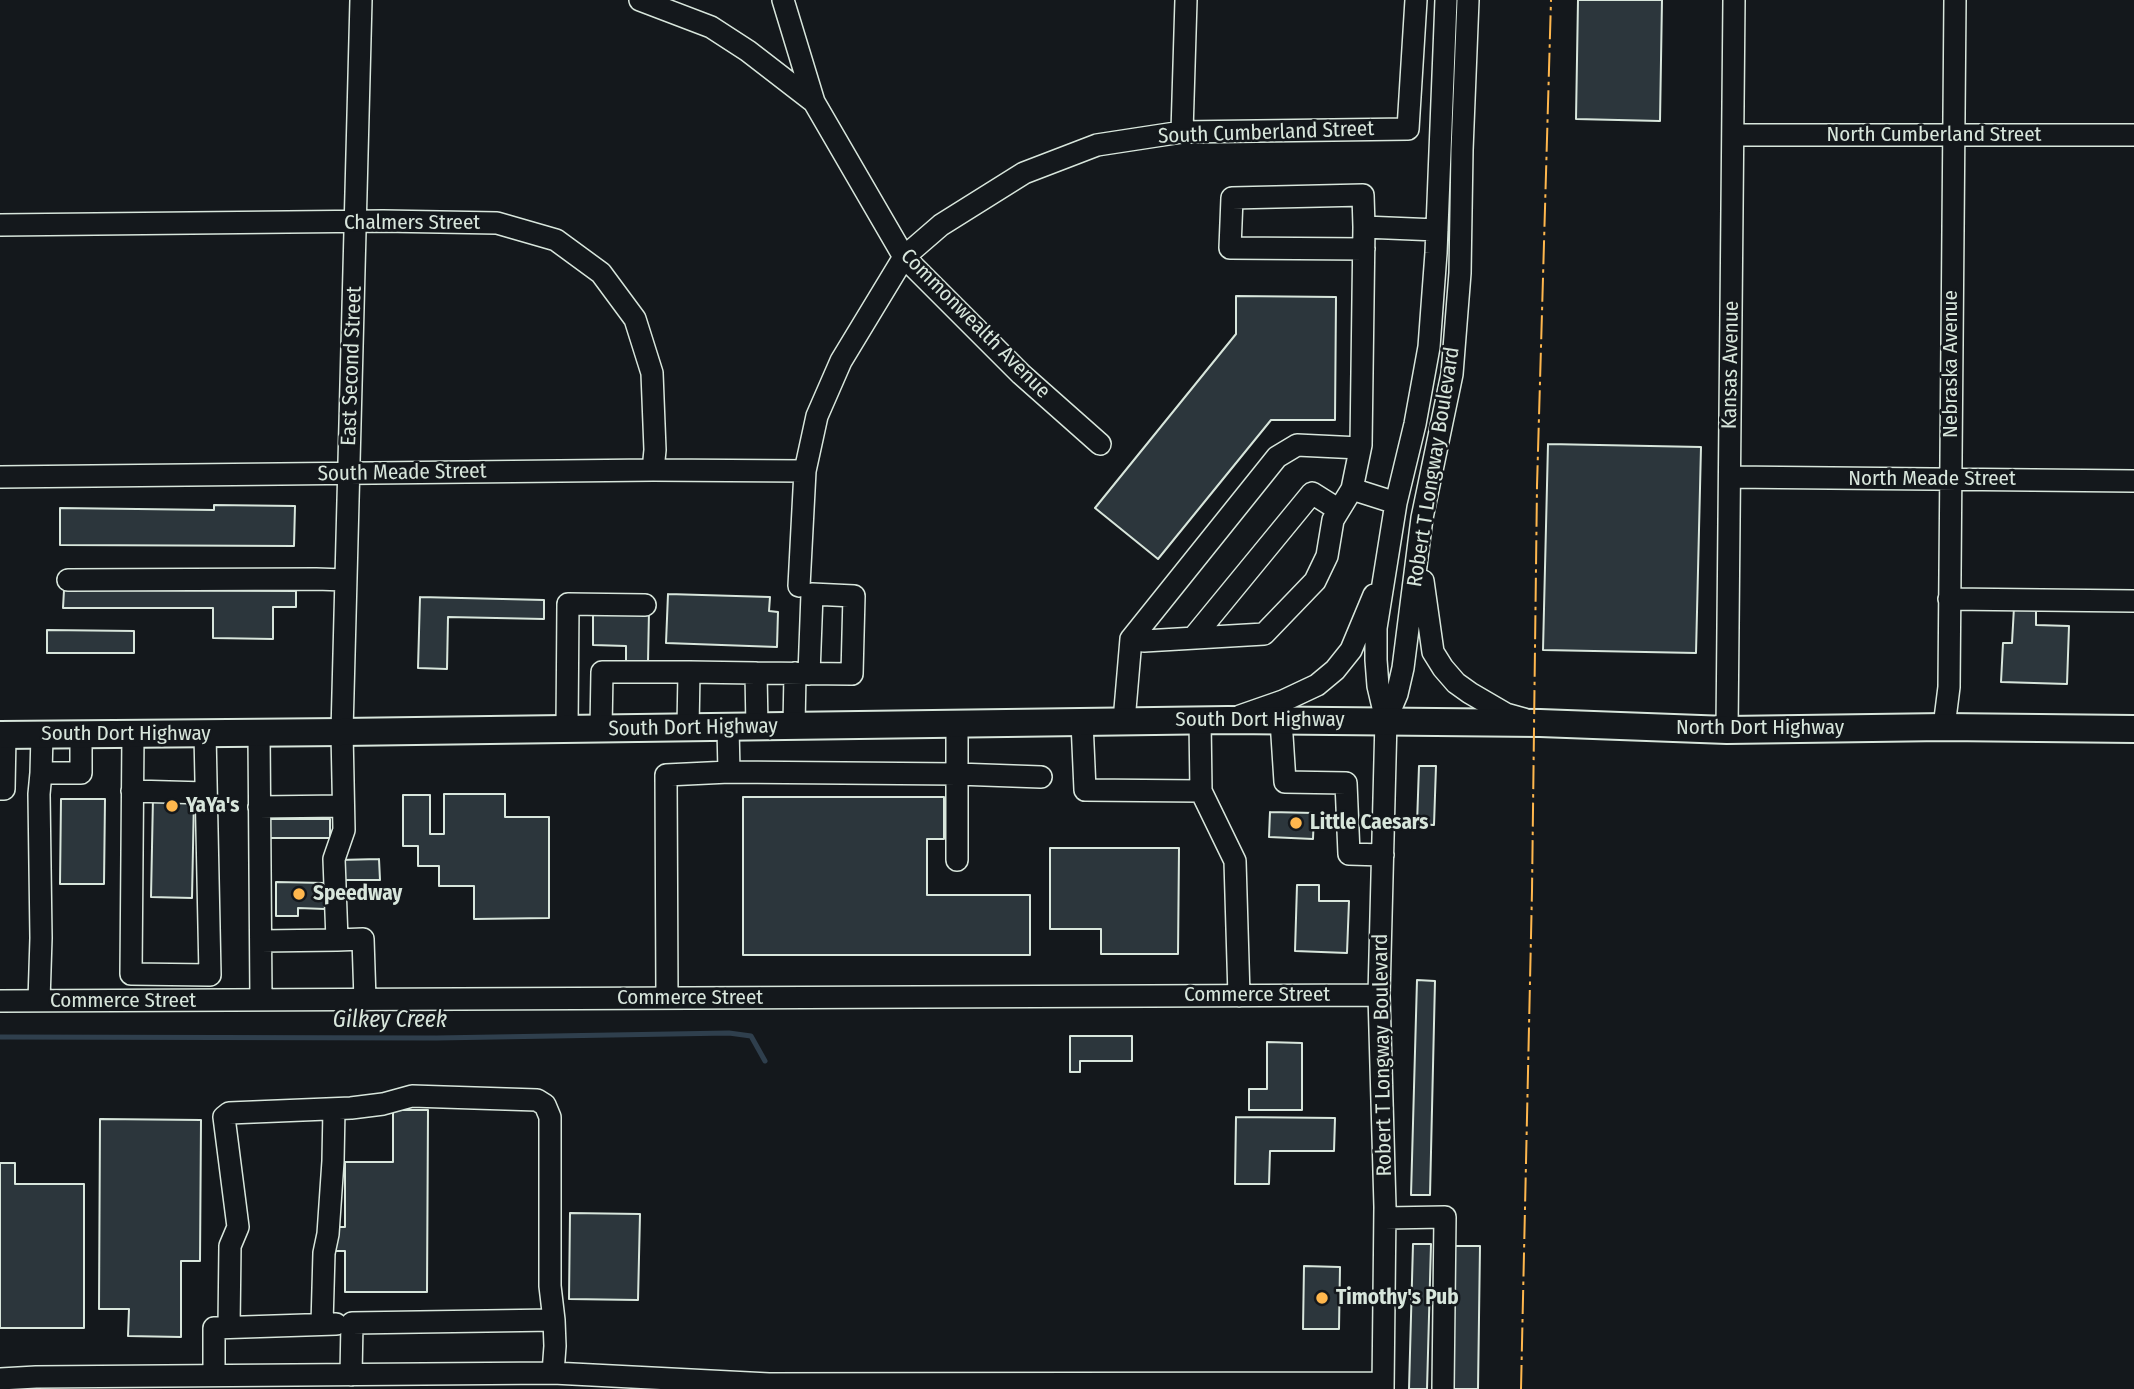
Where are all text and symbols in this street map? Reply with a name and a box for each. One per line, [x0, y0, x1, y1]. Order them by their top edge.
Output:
street label: South Cumberland Street [1157, 117, 1375, 149]
street label: North Cumberland Street [1827, 122, 2041, 148]
street label: Chalmers Street [344, 210, 480, 236]
street label: Commonwealth Avenue [895, 244, 1055, 404]
street label: East Second Street [337, 286, 367, 446]
street label: Nebraska Avenue [1938, 290, 1964, 438]
street label: Kansas Avenue [1717, 301, 1745, 429]
street label: Robert T Longway Boulevard [1403, 345, 1465, 589]
street label: South Meade Street [317, 459, 487, 487]
street label: North Meade Street [1848, 466, 2016, 492]
street label: South Dort Highway [1175, 707, 1345, 733]
street label: South Dort Highway [608, 714, 778, 742]
street label: North Dort Highway [1676, 715, 1844, 741]
street label: South Dort Highway [41, 721, 211, 747]
place label: YaYa's [186, 793, 240, 819]
marker: YaYa's [164, 798, 180, 814]
place label: Little Caesars [1310, 810, 1429, 836]
marker: Little Caesars [1288, 815, 1304, 831]
place label: Speedway [313, 881, 402, 907]
marker: Speedway [291, 886, 307, 902]
street label: Robert T Longway Boulevard [1368, 933, 1398, 1177]
street label: Commerce Street [1184, 982, 1330, 1008]
street label: Commerce Street [617, 985, 763, 1011]
street label: Commerce Street [50, 988, 196, 1014]
water label: Gilkey Creek [333, 1007, 447, 1035]
place label: Timothy's Pub [1336, 1285, 1459, 1311]
marker: Timothy's Pub [1314, 1290, 1330, 1306]

